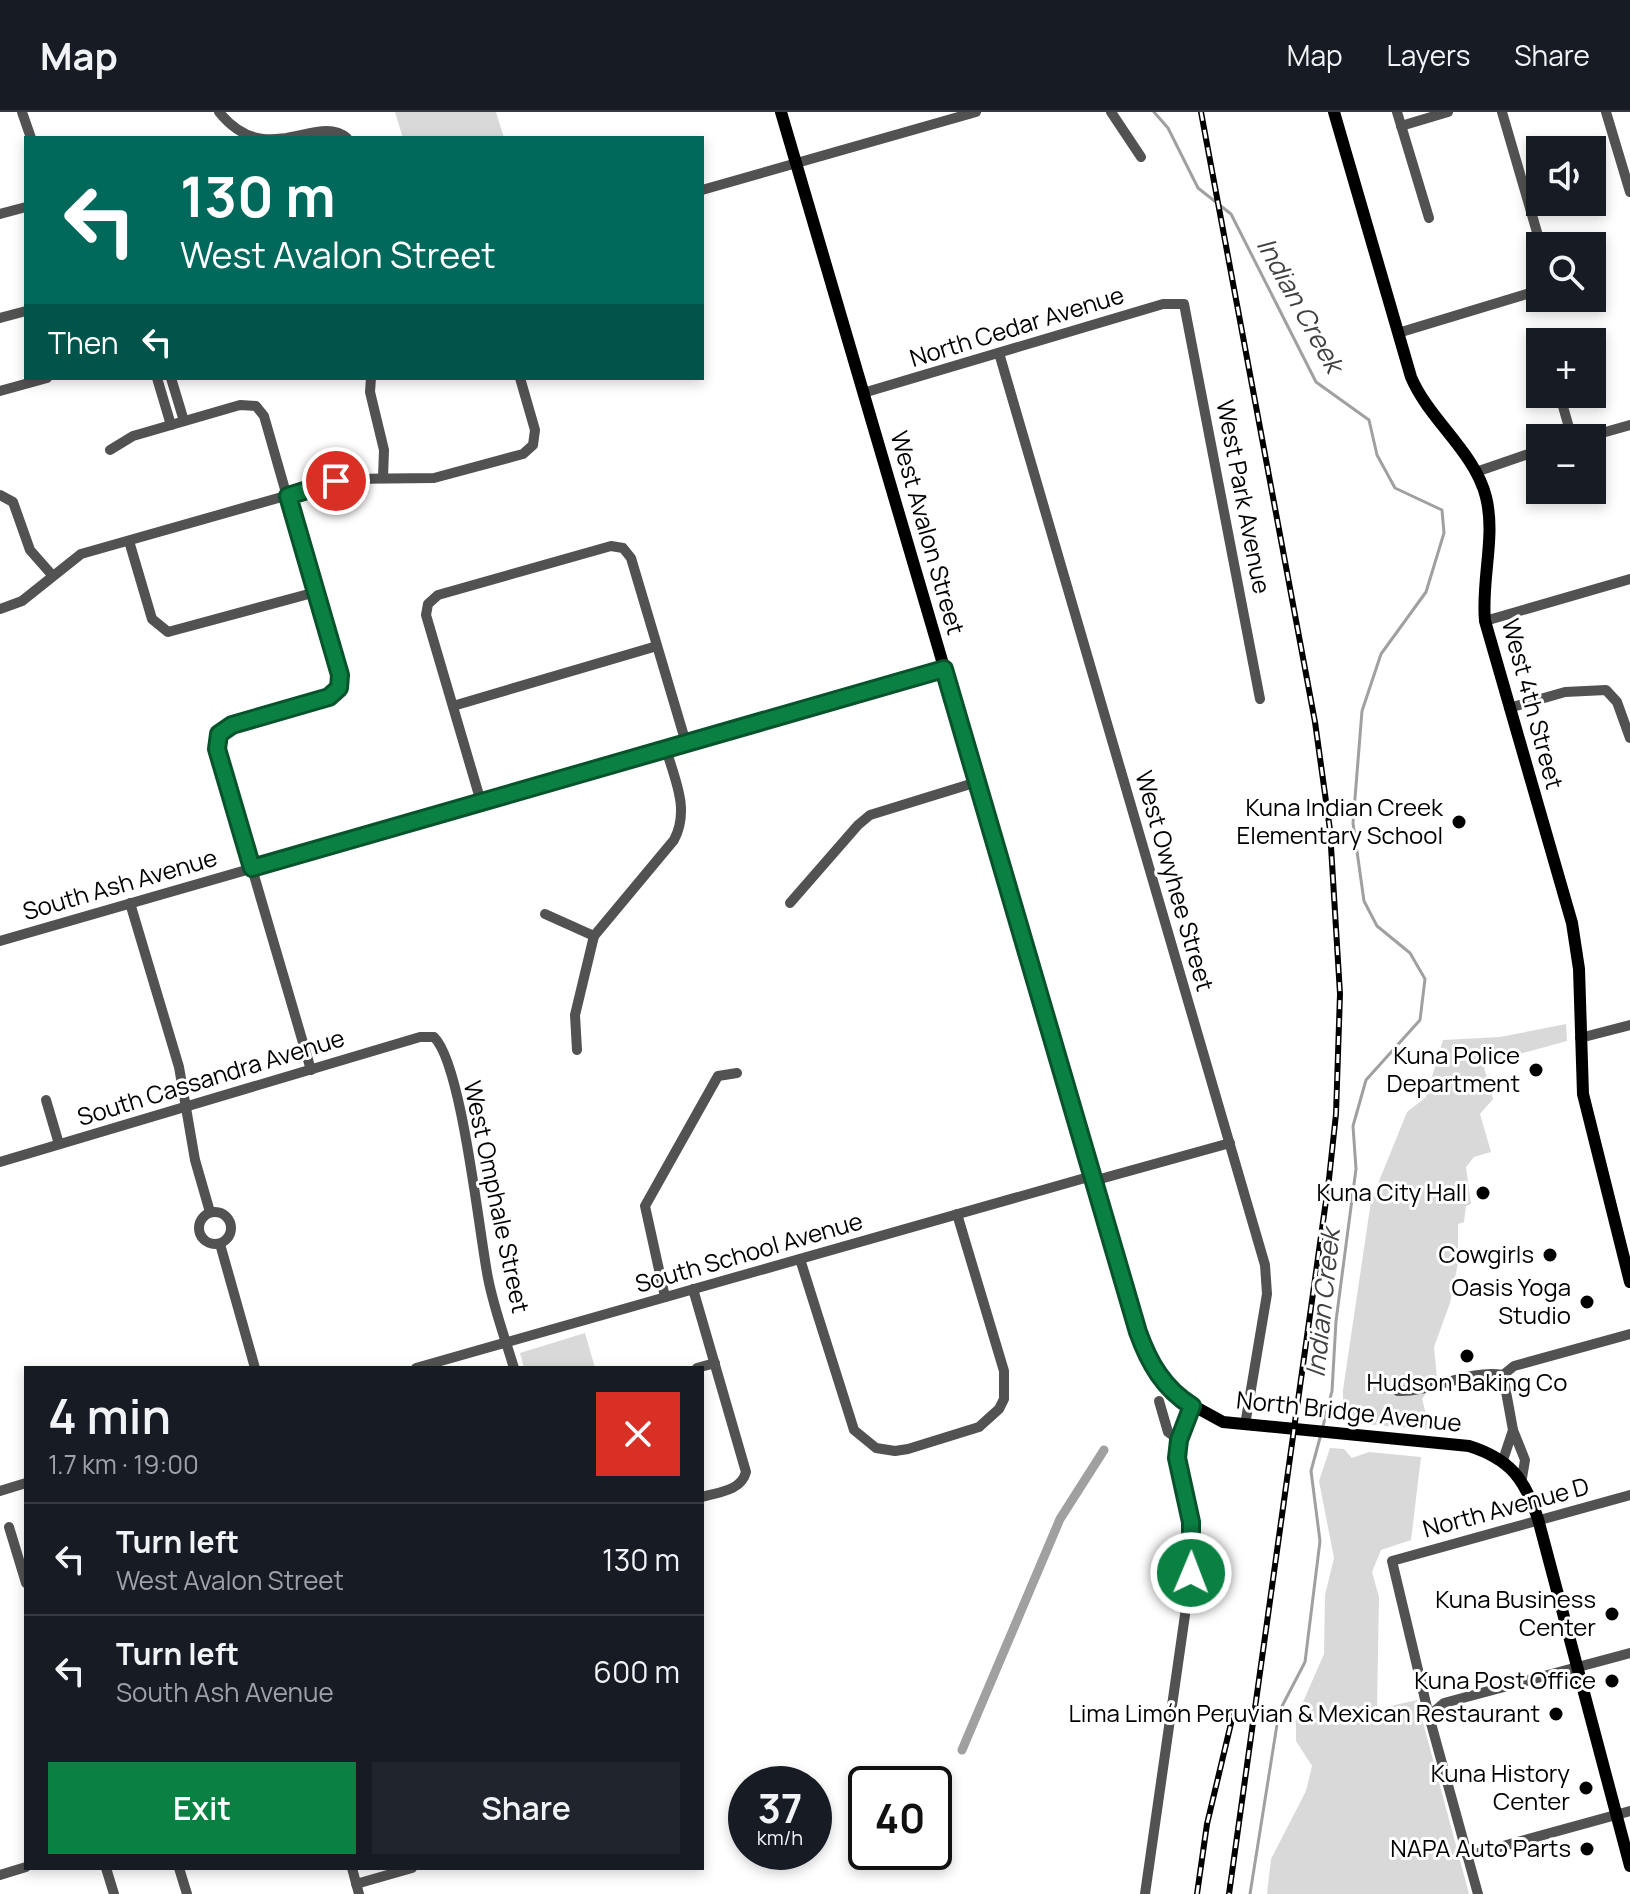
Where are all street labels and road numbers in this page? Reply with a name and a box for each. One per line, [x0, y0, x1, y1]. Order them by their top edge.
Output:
street label: North Cedar Avenue [905, 277, 1128, 374]
street label: West Park Avenue [1209, 397, 1279, 596]
street label: West Avalon Street [884, 427, 973, 638]
street label: West 4th Street [1495, 615, 1572, 793]
street label: West Owyhee Street [1128, 766, 1223, 995]
street label: South Ash Avenue [18, 840, 221, 927]
street label: South Cassandra Avenue [73, 1020, 348, 1133]
street label: West Omphale Street [457, 1078, 538, 1316]
street label: South School Avenue [631, 1203, 866, 1300]
street label: North Bridge Avenue [1235, 1382, 1463, 1439]
street label: North Avenue D [1419, 1468, 1592, 1545]

